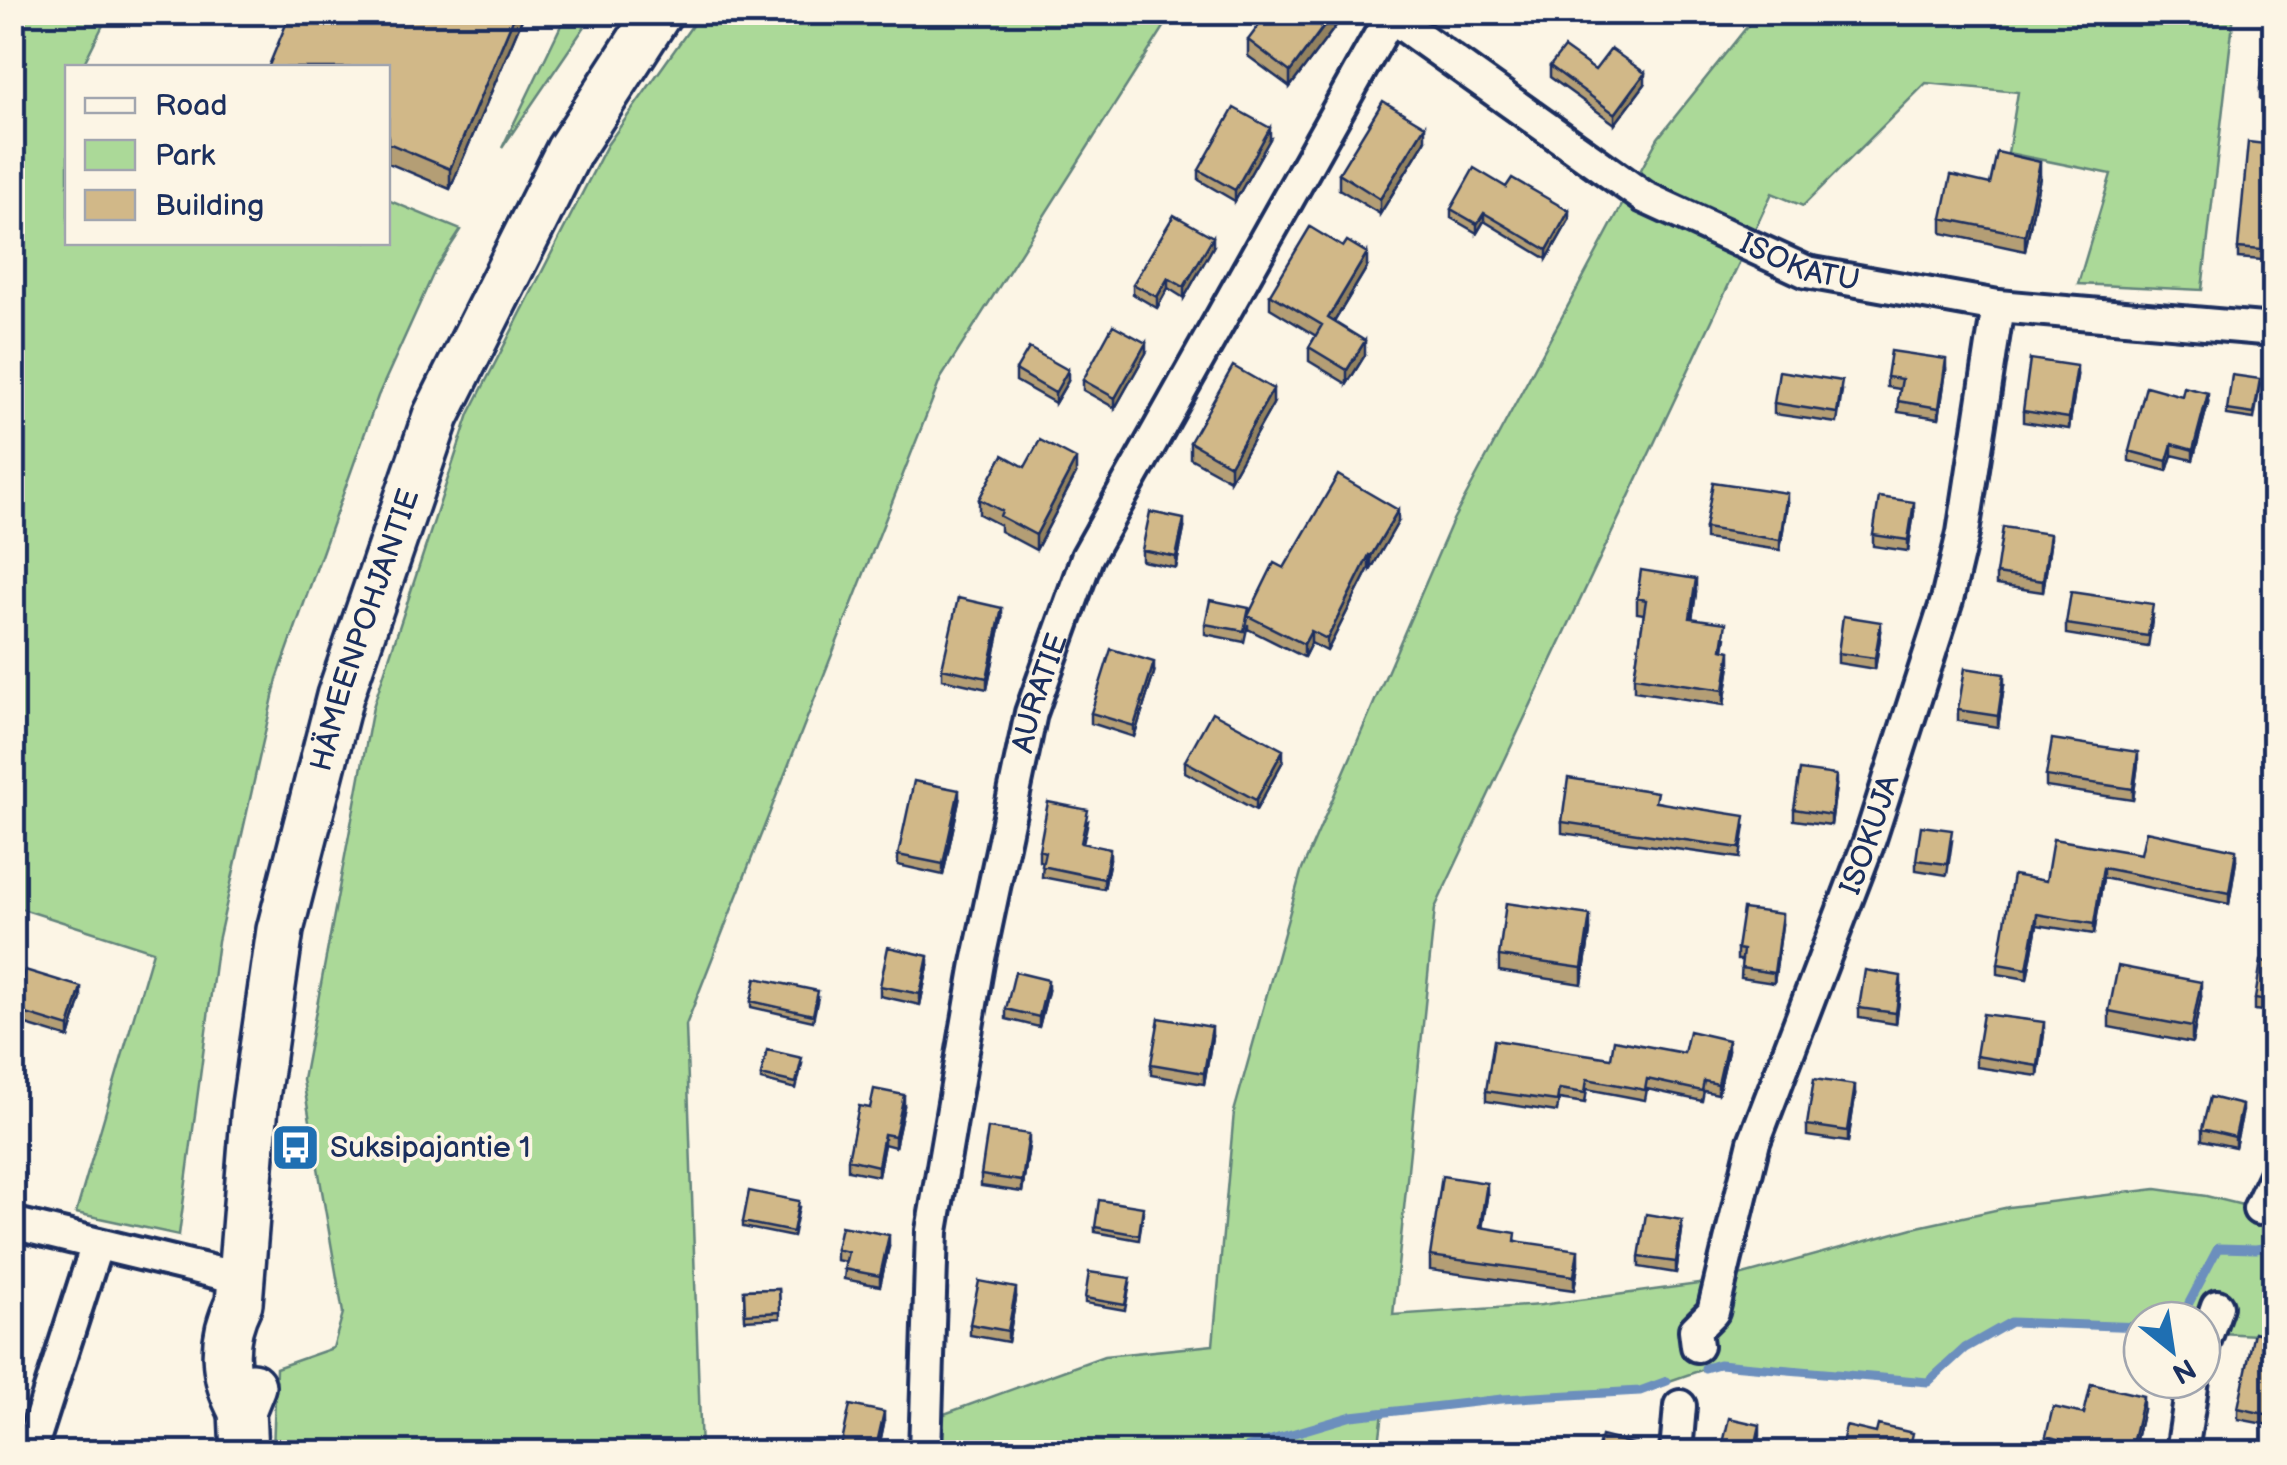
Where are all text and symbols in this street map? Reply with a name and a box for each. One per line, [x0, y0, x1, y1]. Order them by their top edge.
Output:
legend [65, 65, 390, 245]
text: Road [155, 88, 228, 124]
text: Park [155, 138, 215, 174]
text: Building [155, 188, 264, 224]
street label: ISOKATU [1734, 226, 1862, 299]
street label: HÄMEENPOHJANTIE [303, 485, 427, 775]
street label: AURATIE [1005, 629, 1076, 756]
street label: ISOKUJA [1832, 770, 1908, 900]
bus stop icon: Suksipajantie 1 [269, 1122, 321, 1174]
place label: Suksipajantie 1 [330, 1130, 531, 1166]
north arrow [2122, 1300, 2222, 1400]
text: N [2166, 1351, 2201, 1390]

